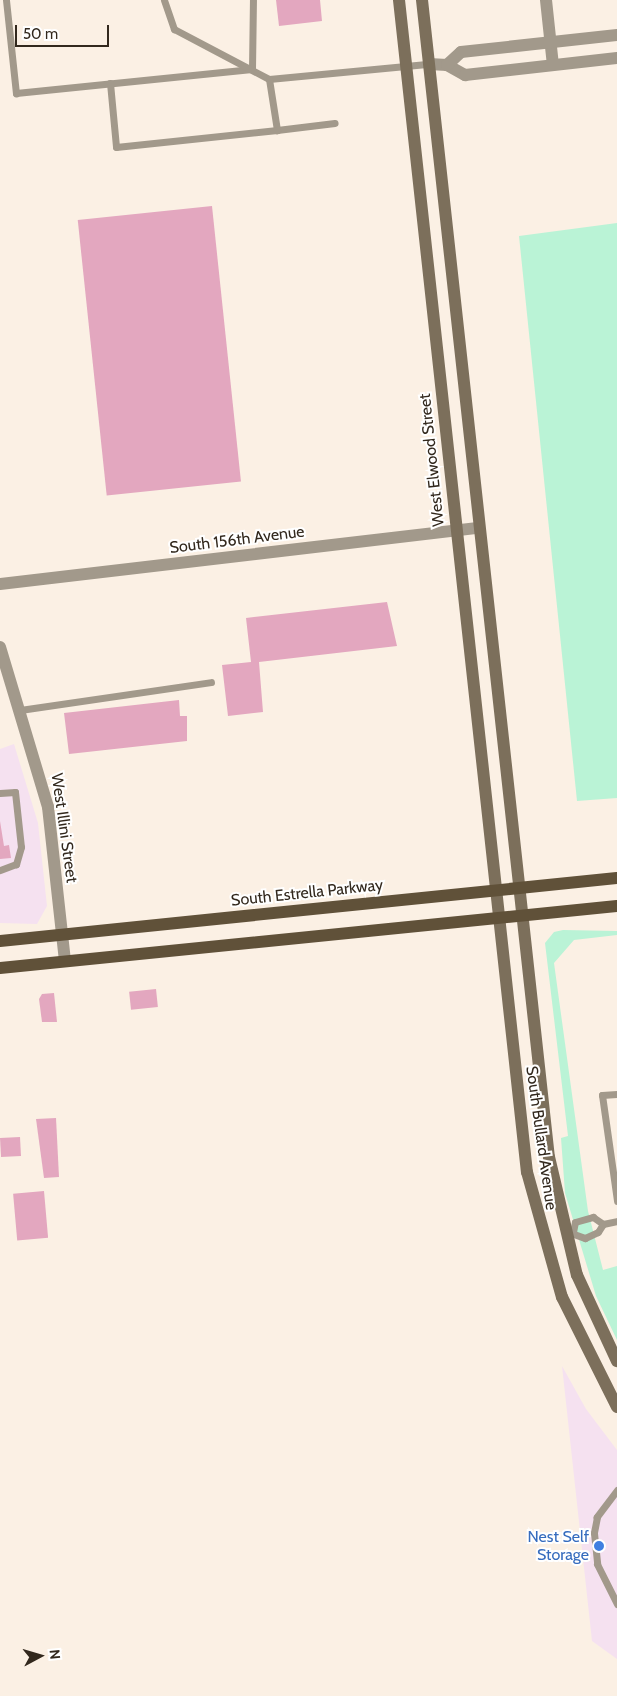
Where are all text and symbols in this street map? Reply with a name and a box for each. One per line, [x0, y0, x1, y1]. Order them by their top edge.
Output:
scale bar [18, 15, 111, 47]
text: 50 m [23, 25, 58, 43]
street label: West Elwood Street [415, 393, 449, 527]
street label: South 156th Avenue [169, 522, 305, 558]
street label: West Illini Street [47, 772, 81, 884]
street label: South Estrella Parkway [230, 875, 384, 911]
street label: South Bullard Avenue [521, 1065, 561, 1211]
place label: Nest Self Storage [528, 1527, 589, 1565]
marker: Nest Self Storage [593, 1540, 605, 1552]
north arrow [15, 1631, 65, 1681]
text: N [45, 1649, 64, 1660]

